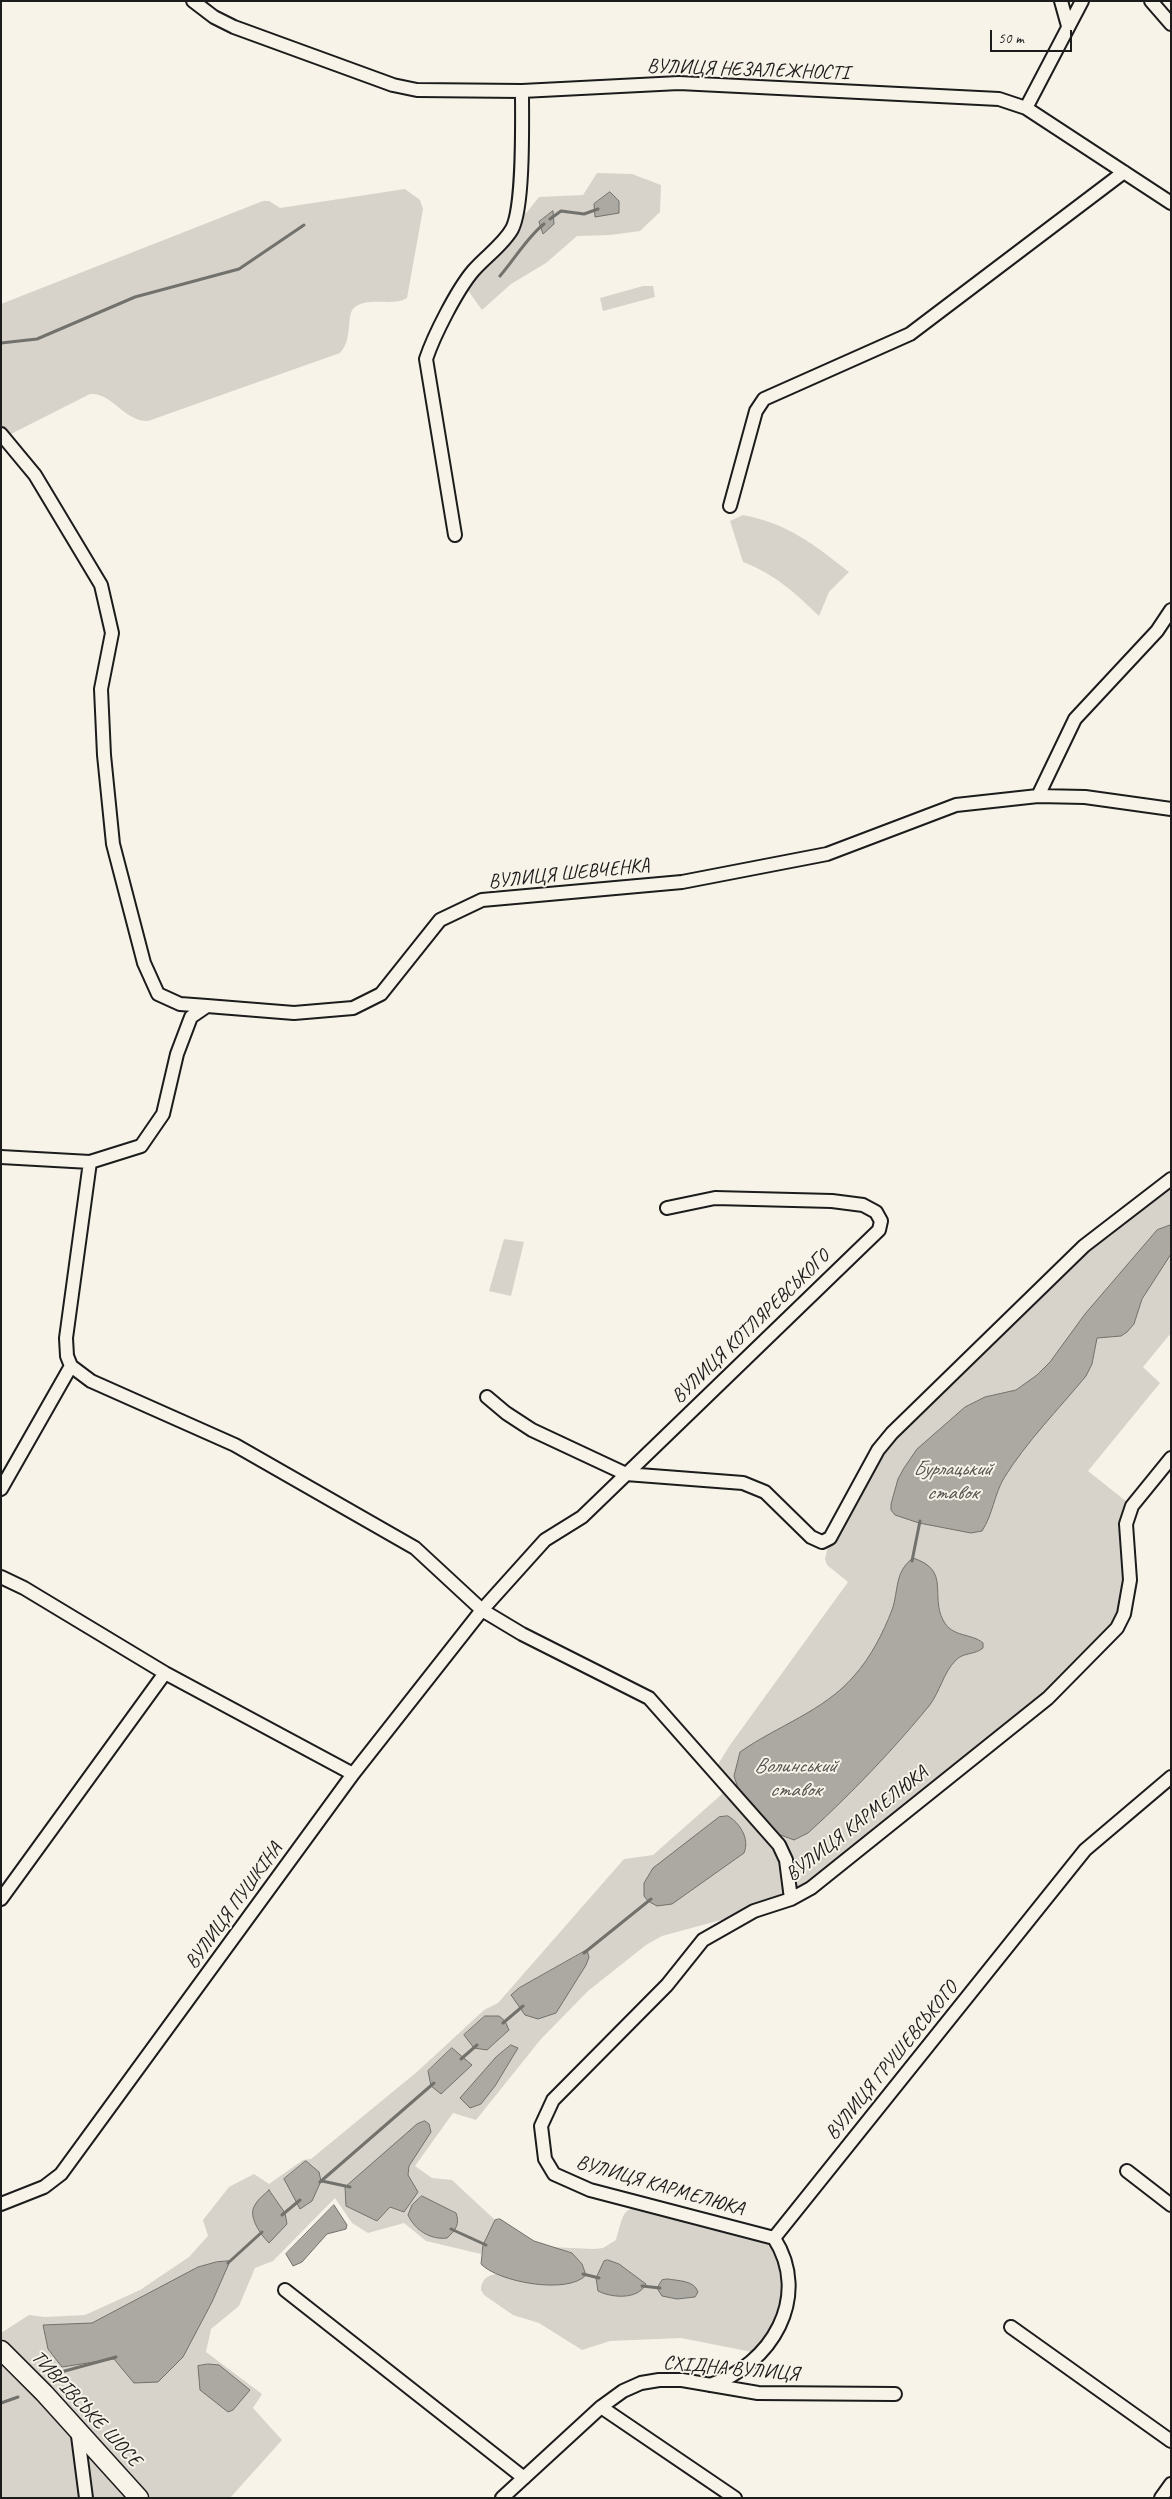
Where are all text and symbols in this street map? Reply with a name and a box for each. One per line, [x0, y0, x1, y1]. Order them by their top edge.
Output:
scale bar [992, 20, 1074, 52]
text: 50 m [998, 29, 1024, 48]
street label: ВУЛИЦЯ НЕЗАЛЕЖНОСТІ [647, 54, 849, 86]
street label: ВУЛИЦЯ ШЕВЧЕНКА [487, 854, 651, 894]
street label: ВУЛИЦЯ КОТЛЯРЕВСЬКОГО [667, 1245, 835, 1409]
water label: Бурлацький ставок [913, 1456, 991, 1506]
water label: Волинський ставок [754, 1753, 836, 1803]
street label: ВУЛИЦЯ КАРМЕЛЮКА [781, 1761, 933, 1887]
street label: ВУЛИЦЯ ПУШКІНА [180, 1838, 288, 1974]
street label: ВУЛИЦЯ ГРУШЕВСЬКОГО [821, 1977, 963, 2145]
street label: ВУЛИЦЯ КАРМЕЛЮКА [573, 2151, 747, 2221]
street label: ТИВРІВСЬКЕ ШОСЕ [26, 2346, 146, 2472]
street label: СХІДНА ВУЛИЦЯ [662, 2351, 800, 2387]

